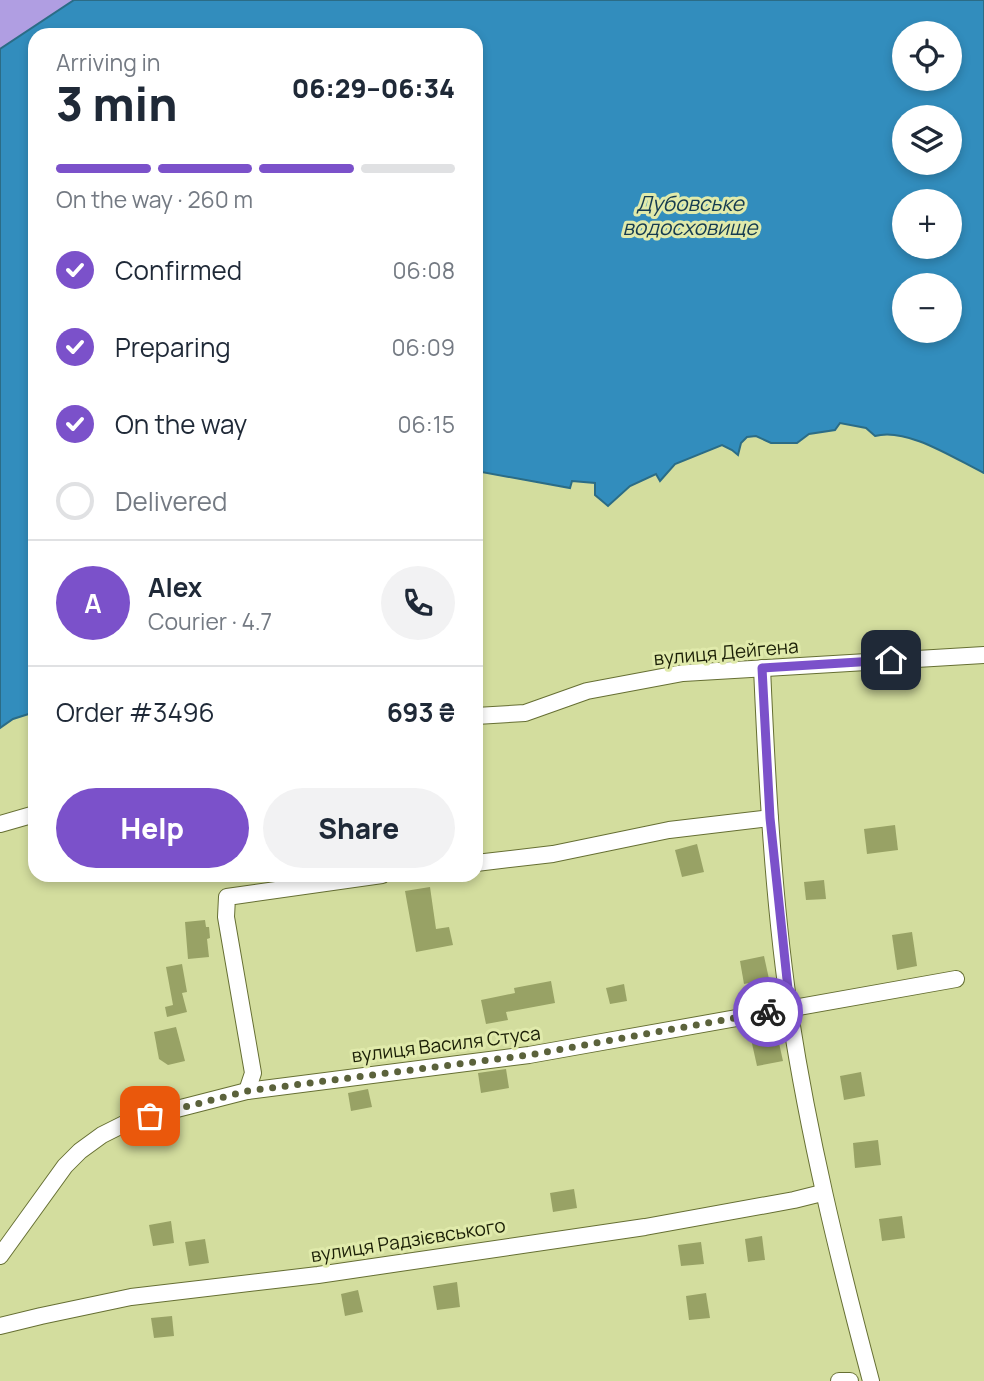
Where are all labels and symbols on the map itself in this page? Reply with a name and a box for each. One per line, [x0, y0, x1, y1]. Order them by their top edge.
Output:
water label: Дубовське водосховище [623, 189, 759, 241]
pin [861, 630, 921, 690]
street label: вулиця Дейгена [653, 633, 799, 671]
courier [733, 977, 803, 1047]
street label: вулиця Василя Стуса [350, 1020, 542, 1068]
pin [120, 1086, 180, 1146]
street label: вулиця Радзієвського [309, 1212, 507, 1268]

